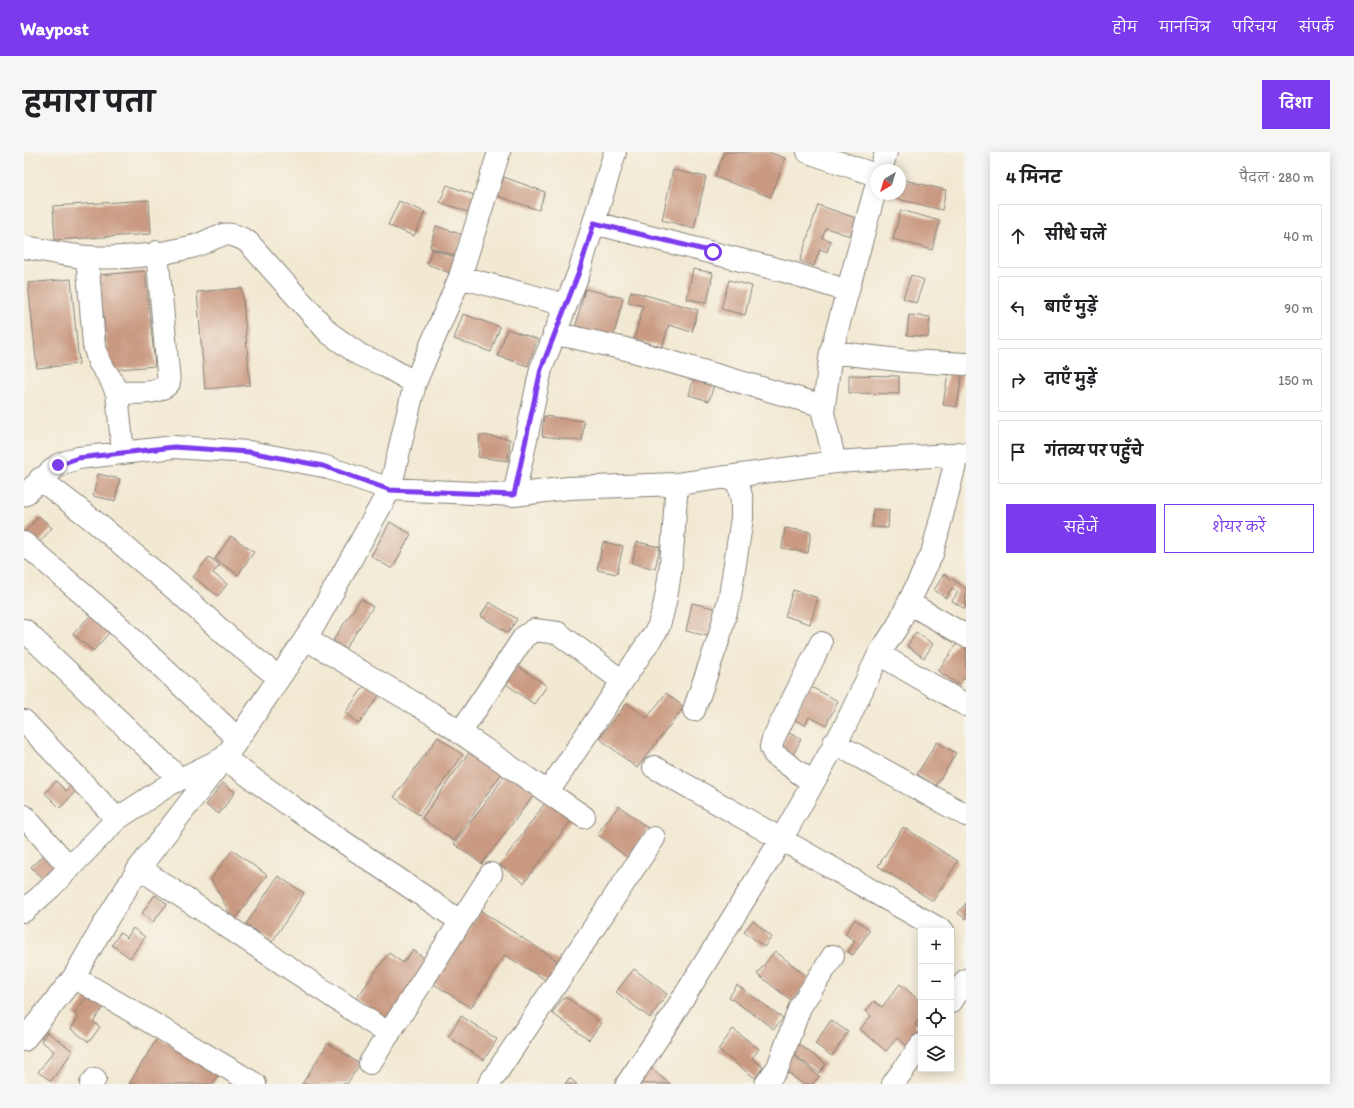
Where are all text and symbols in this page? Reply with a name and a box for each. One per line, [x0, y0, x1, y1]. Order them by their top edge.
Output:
text: Waypost [20, 17, 89, 40]
text: होम [1113, 19, 1137, 36]
text: मानचित्र [1159, 19, 1211, 36]
text: परिचय [1233, 19, 1277, 36]
text: संपर्क [1299, 19, 1334, 36]
button: दिशा [1262, 80, 1330, 129]
text: हमारा पता [24, 85, 155, 119]
north arrow [870, 164, 906, 200]
text: 4 मिनट [1006, 167, 1061, 187]
text: पैदल · 280 m [1239, 170, 1314, 185]
icon: ahead [1007, 225, 1029, 247]
text: सीधे चलें [1045, 226, 1106, 244]
text: 40 m [1283, 229, 1313, 244]
route start [704, 243, 722, 261]
icon: left [1007, 297, 1029, 319]
text: बाएँ मुड़ें [1045, 298, 1097, 316]
text: 90 m [1284, 301, 1313, 316]
icon: right [1007, 369, 1029, 391]
text: दाएँ मुड़ें [1045, 370, 1097, 388]
text: 150 m [1278, 373, 1313, 388]
icon: arrive [1007, 441, 1029, 463]
text: गंतव्य पर पहुँचे [1045, 442, 1143, 460]
route end [49, 456, 67, 474]
button: सहेजें [1006, 504, 1156, 553]
button: शेयर करें [1164, 504, 1314, 553]
map controls [918, 928, 954, 1072]
button: + [918, 928, 954, 964]
button: − [918, 964, 954, 1000]
button: locate [918, 1000, 954, 1036]
button: layers [918, 1036, 954, 1072]

